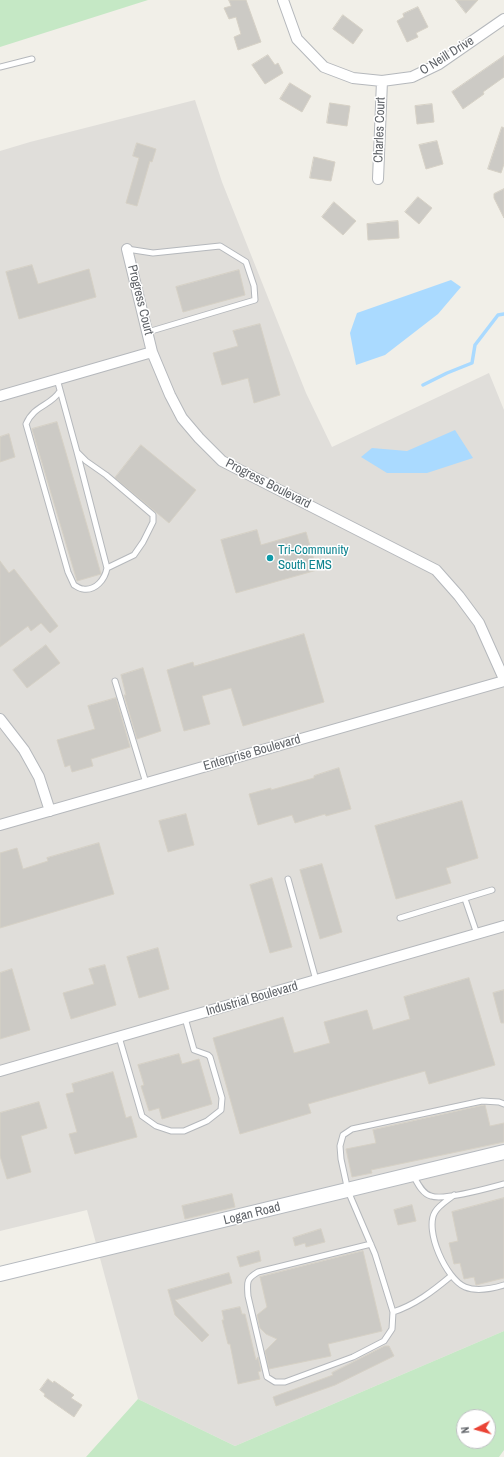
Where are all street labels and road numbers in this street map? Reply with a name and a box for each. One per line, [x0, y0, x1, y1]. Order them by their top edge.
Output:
street label: O Neill Drive [417, 33, 477, 79]
street label: Charles Court [371, 97, 389, 163]
street label: Progress Court [124, 263, 156, 337]
street label: Progress Boulevard [223, 456, 313, 512]
street label: Enterprise Boulevard [202, 732, 302, 774]
street label: Industrial Boulevard [204, 978, 300, 1020]
street label: Logan Road [222, 1199, 282, 1229]

